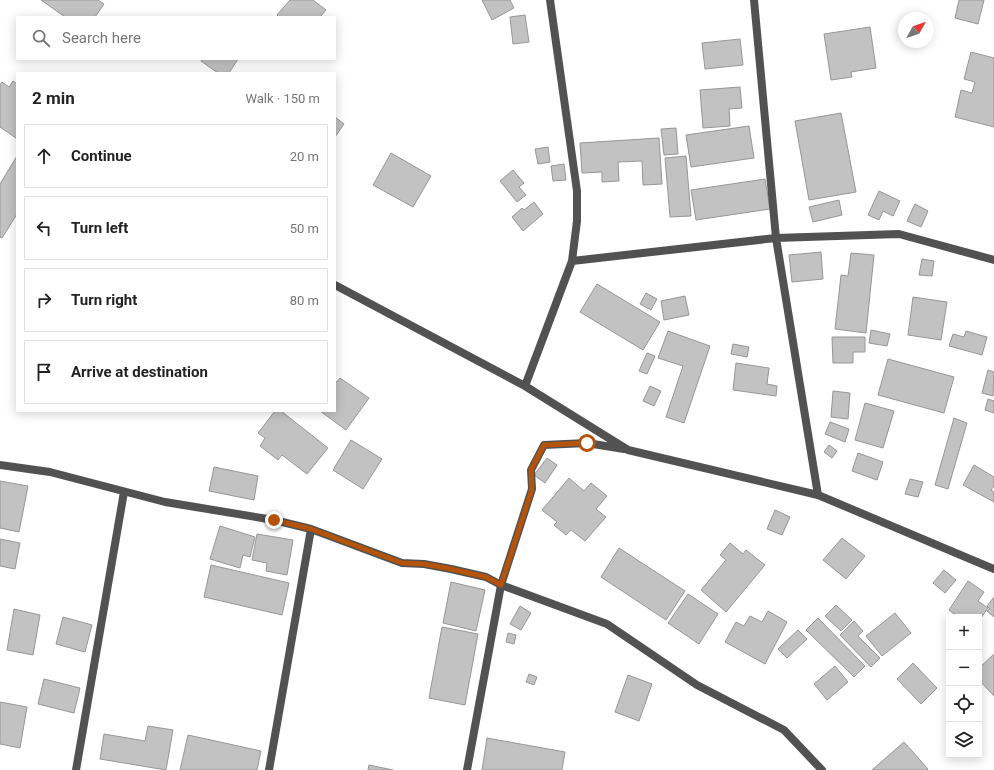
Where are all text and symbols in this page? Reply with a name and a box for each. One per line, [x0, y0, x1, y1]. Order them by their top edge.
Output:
north arrow [898, 12, 934, 48]
search box [16, 16, 336, 60]
icon: search [30, 27, 52, 49]
text: Search here [62, 29, 141, 47]
text: 2 min [32, 88, 75, 108]
text: Walk · 150 m [245, 91, 320, 106]
icon: ahead [33, 145, 55, 167]
text: Continue [71, 147, 132, 165]
text: 20 m [290, 149, 319, 164]
icon: left [33, 217, 55, 239]
text: Turn left [71, 219, 128, 237]
text: 50 m [290, 221, 319, 236]
icon: right [33, 289, 55, 311]
text: Turn right [71, 291, 137, 309]
text: 80 m [290, 293, 319, 308]
icon: arrive [33, 361, 55, 383]
text: Arrive at destination [71, 363, 208, 381]
route start [578, 434, 596, 452]
route end [265, 511, 283, 529]
map controls [946, 614, 982, 758]
button: + [946, 614, 982, 650]
button: − [946, 650, 982, 686]
button: locate [946, 686, 982, 722]
button: layers [946, 722, 982, 758]

